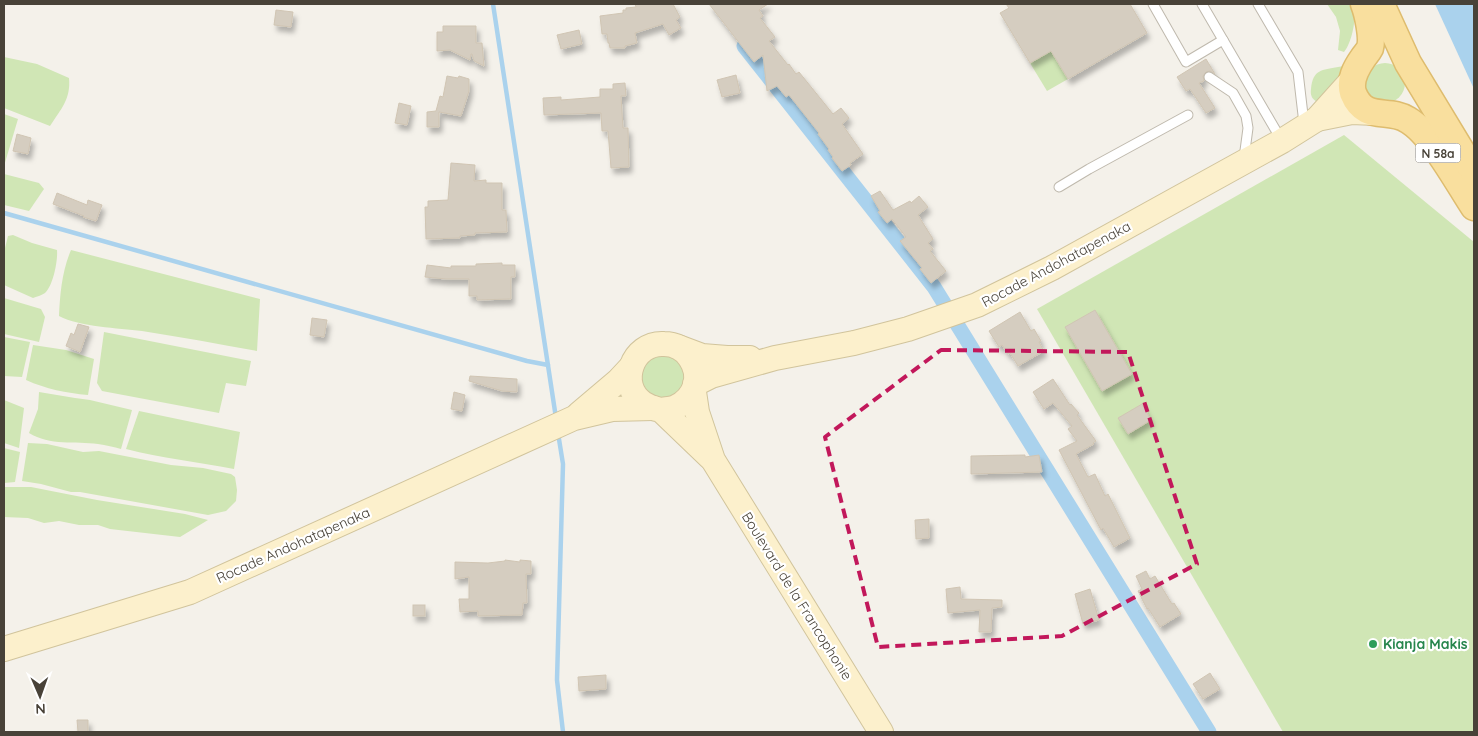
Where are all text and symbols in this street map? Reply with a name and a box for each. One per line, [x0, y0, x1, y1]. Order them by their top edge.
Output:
road number: N 58a [1416, 144, 1460, 162]
street label: Rocade Andohatapenaka [978, 217, 1134, 311]
street label: Rocade Andohatapenaka [213, 503, 373, 587]
street label: Boulevard de la Francophonie [738, 509, 856, 683]
place label: Kianja Makis [1383, 635, 1468, 653]
marker: Kianja Makis [1367, 638, 1379, 650]
north arrow [15, 671, 65, 721]
text: N [35, 700, 46, 718]

